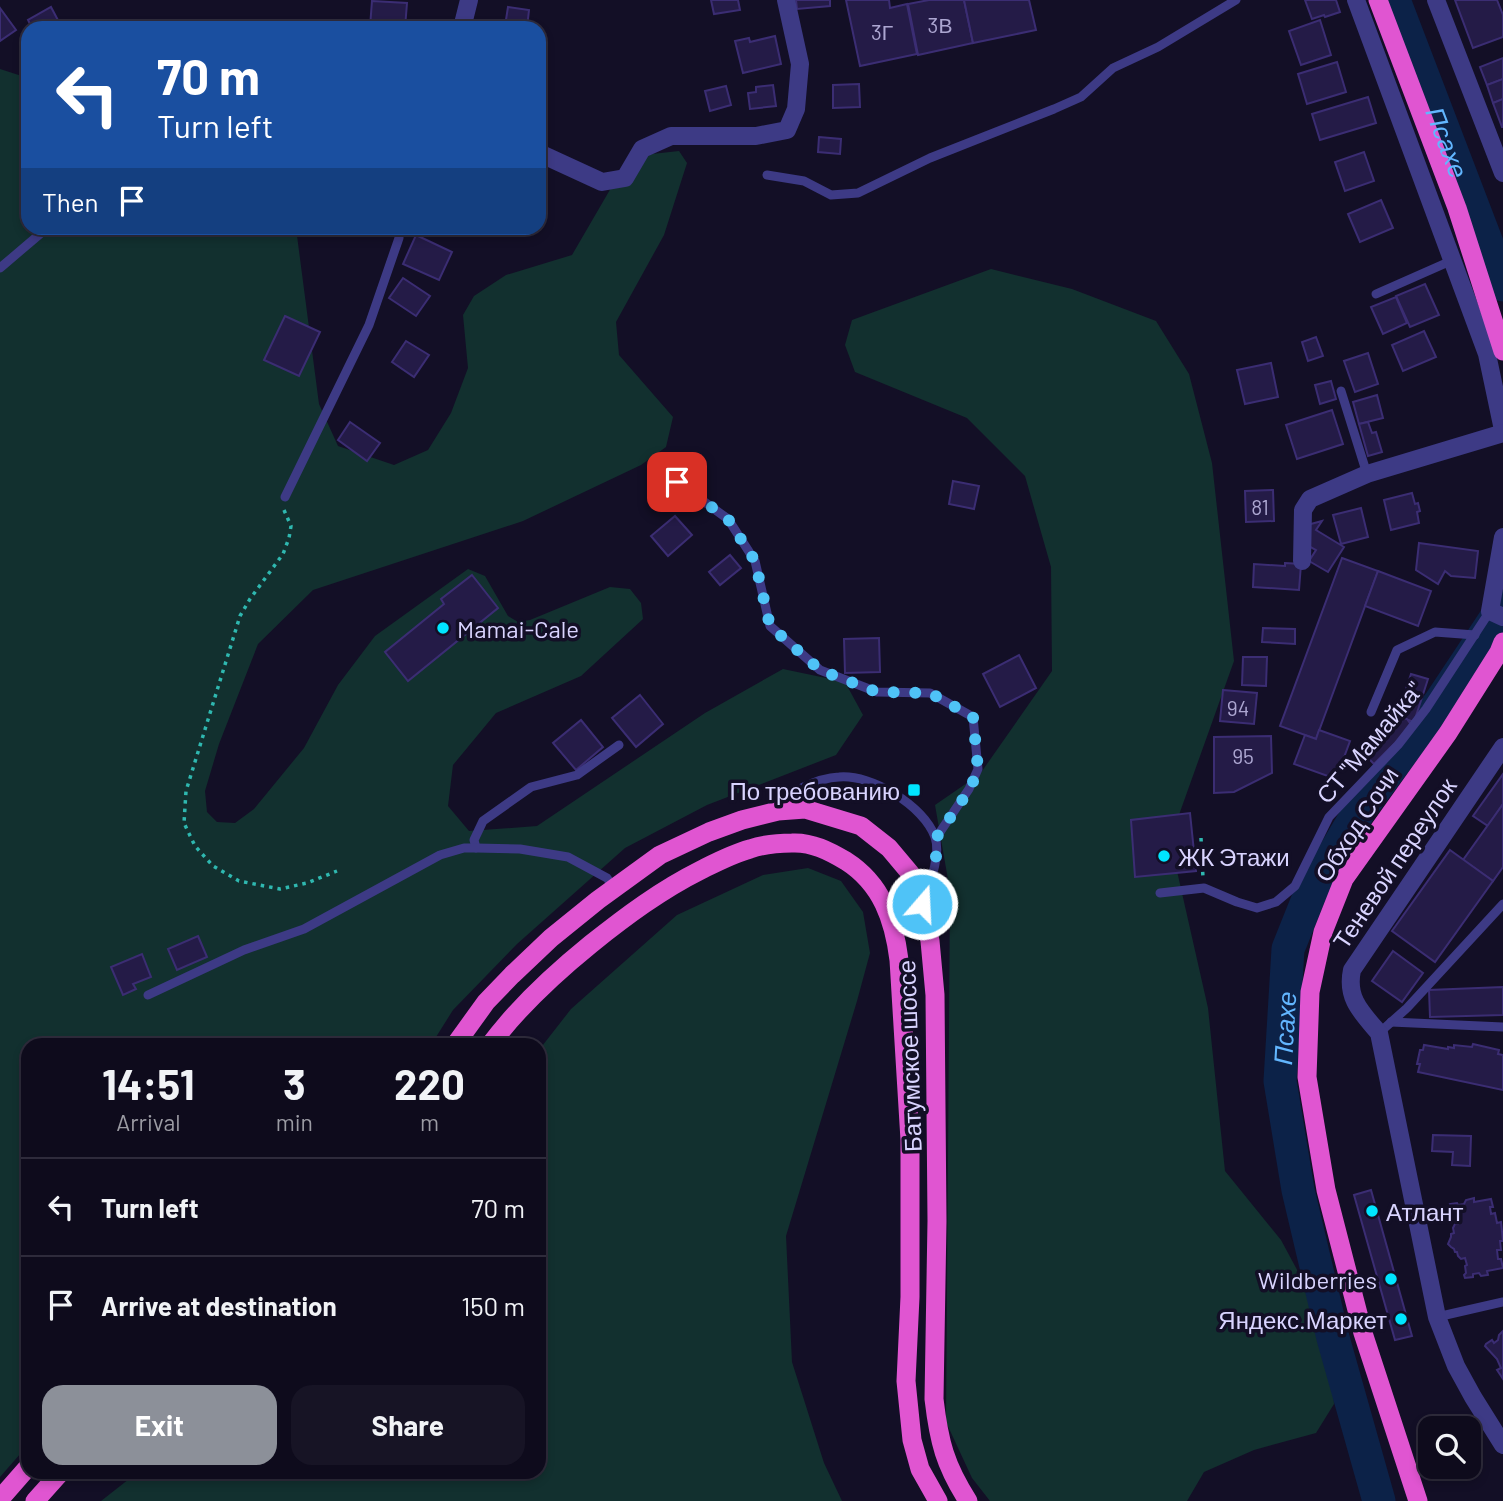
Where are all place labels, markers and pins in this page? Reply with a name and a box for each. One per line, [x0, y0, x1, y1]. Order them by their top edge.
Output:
pin [647, 452, 707, 512]
place label: Mamai-Cale [457, 614, 579, 643]
marker: Mamai-Cale [435, 620, 451, 636]
place label: По требованию [730, 776, 900, 805]
marker: По требованию [906, 782, 922, 798]
place label: ЖК Этажи [1178, 842, 1290, 871]
marker: ЖК Этажи [1156, 848, 1172, 864]
place label: Атлант [1386, 1197, 1464, 1226]
marker: Атлант [1364, 1203, 1380, 1219]
place label: Wildberries [1258, 1265, 1377, 1294]
marker: Wildberries [1383, 1271, 1399, 1287]
place label: Яндекс.Маркет [1218, 1305, 1387, 1334]
marker: Яндекс.Маркет [1393, 1311, 1409, 1327]

